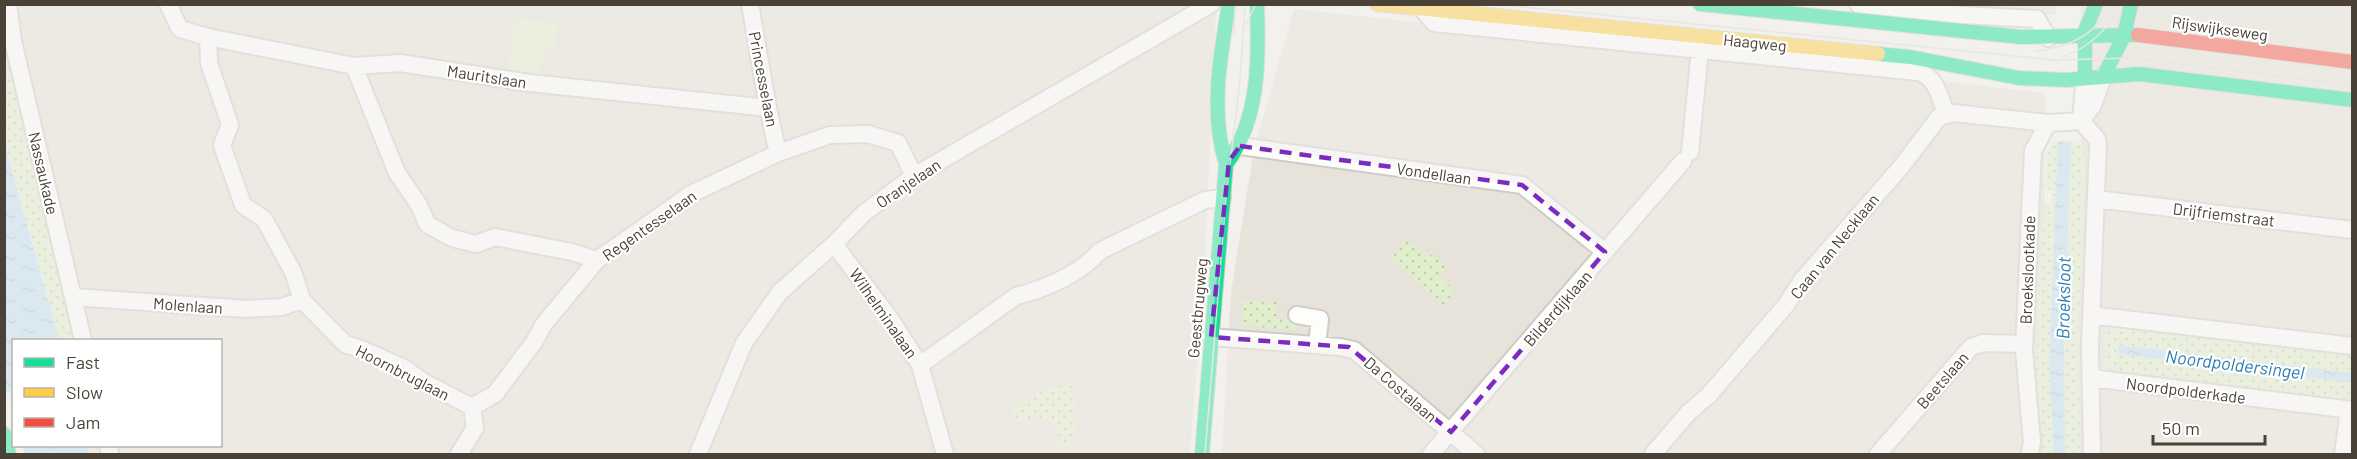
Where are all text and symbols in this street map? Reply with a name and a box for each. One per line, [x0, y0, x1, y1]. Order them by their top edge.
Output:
street label: Rijswijkseweg [2171, 12, 2269, 44]
street label: Haagweg [1722, 29, 1788, 55]
street label: Princesselaan [745, 30, 783, 128]
street label: Mauritslaan [446, 60, 528, 92]
street label: Nassaukade [25, 130, 63, 216]
street label: Oranjelaan [872, 155, 944, 211]
street label: Vondellaan [1395, 158, 1473, 188]
street label: Regentesselaan [598, 186, 700, 264]
street label: Caan van Necklaan [1786, 190, 1882, 302]
street label: Drijfriemstraat [2172, 198, 2276, 230]
street label: Broekslootkade [2016, 215, 2038, 325]
water label: Broeksloot [2051, 256, 2075, 339]
street label: Geestbrugweg [1183, 257, 1211, 359]
street label: Wilhelminalaan [846, 264, 922, 362]
street label: Bilderdijklaan [1519, 266, 1595, 350]
street label: Molenlaan [153, 293, 223, 317]
legend [12, 339, 222, 447]
street label: Hoornbruglaan [353, 340, 453, 404]
water label: Noordpoldersingel [2164, 345, 2306, 383]
street label: Beetslaan [1912, 348, 1972, 412]
text: Fast [66, 351, 100, 373]
street label: Da Costalaan [1361, 352, 1441, 426]
street label: Noordpolderkade [2125, 373, 2247, 407]
text: Slow [66, 381, 103, 403]
scale bar [2153, 408, 2266, 446]
text: Jam [66, 411, 100, 433]
text: 50 m [2162, 417, 2200, 439]

